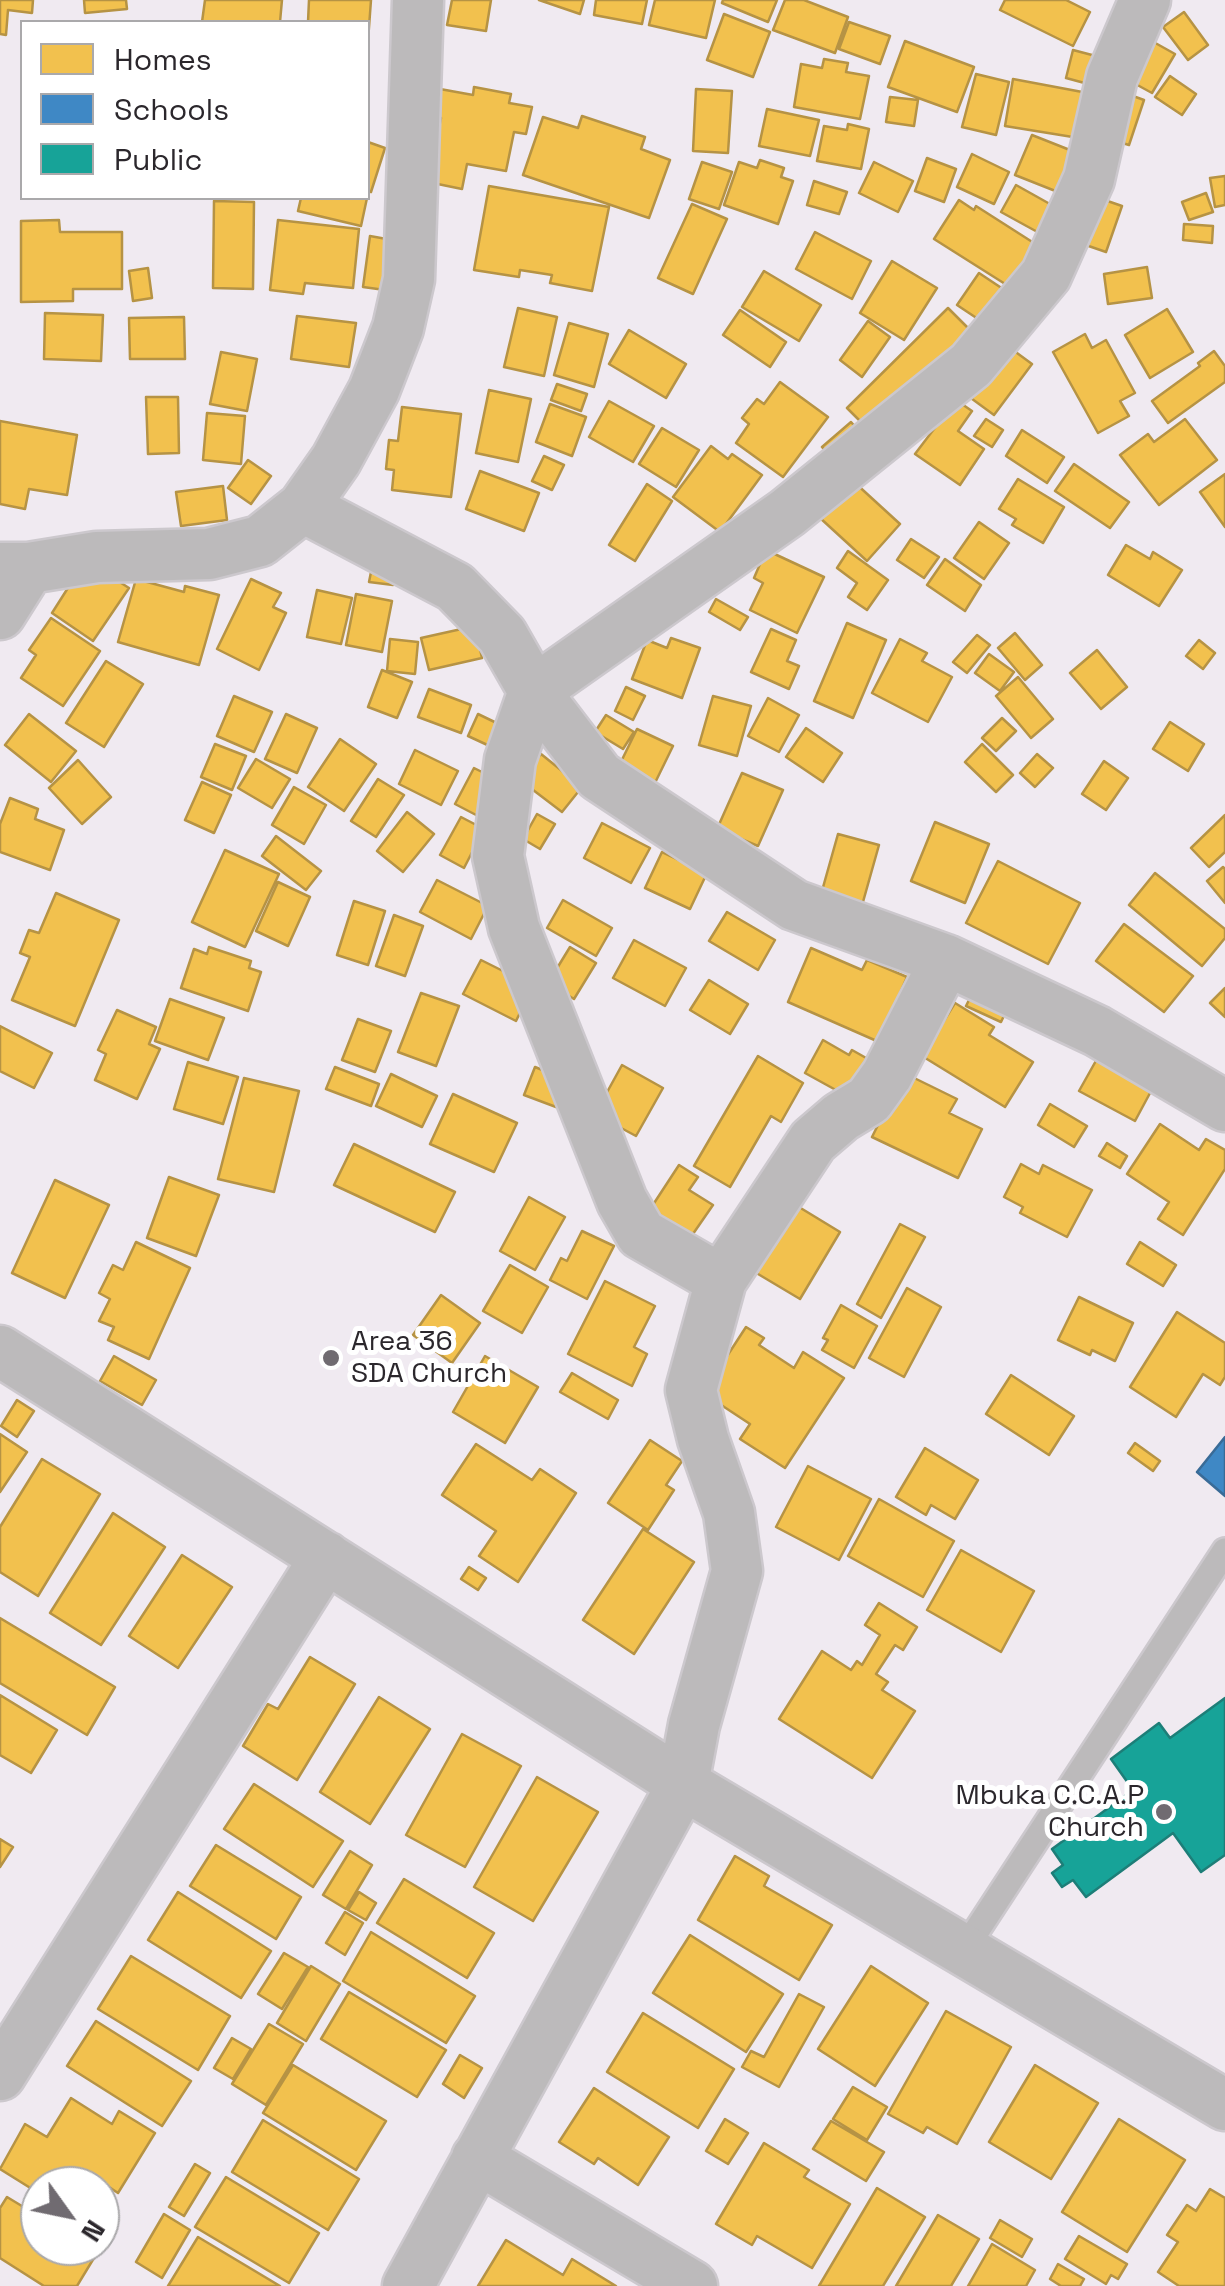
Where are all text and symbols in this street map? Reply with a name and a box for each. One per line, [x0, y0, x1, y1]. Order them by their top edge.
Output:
legend [20, 20, 370, 200]
text: Homes [114, 40, 212, 79]
text: Schools [114, 90, 229, 129]
text: Public [114, 140, 202, 179]
place label: Area 36 SDA Church [351, 1325, 507, 1391]
marker: Area 36 SDA Church [320, 1347, 342, 1369]
place label: Mbuka C.C.A.P Church [956, 1779, 1144, 1845]
marker: Mbuka C.C.A.P Church [1153, 1801, 1175, 1823]
north arrow [20, 2166, 120, 2266]
text: N [73, 2214, 114, 2249]

